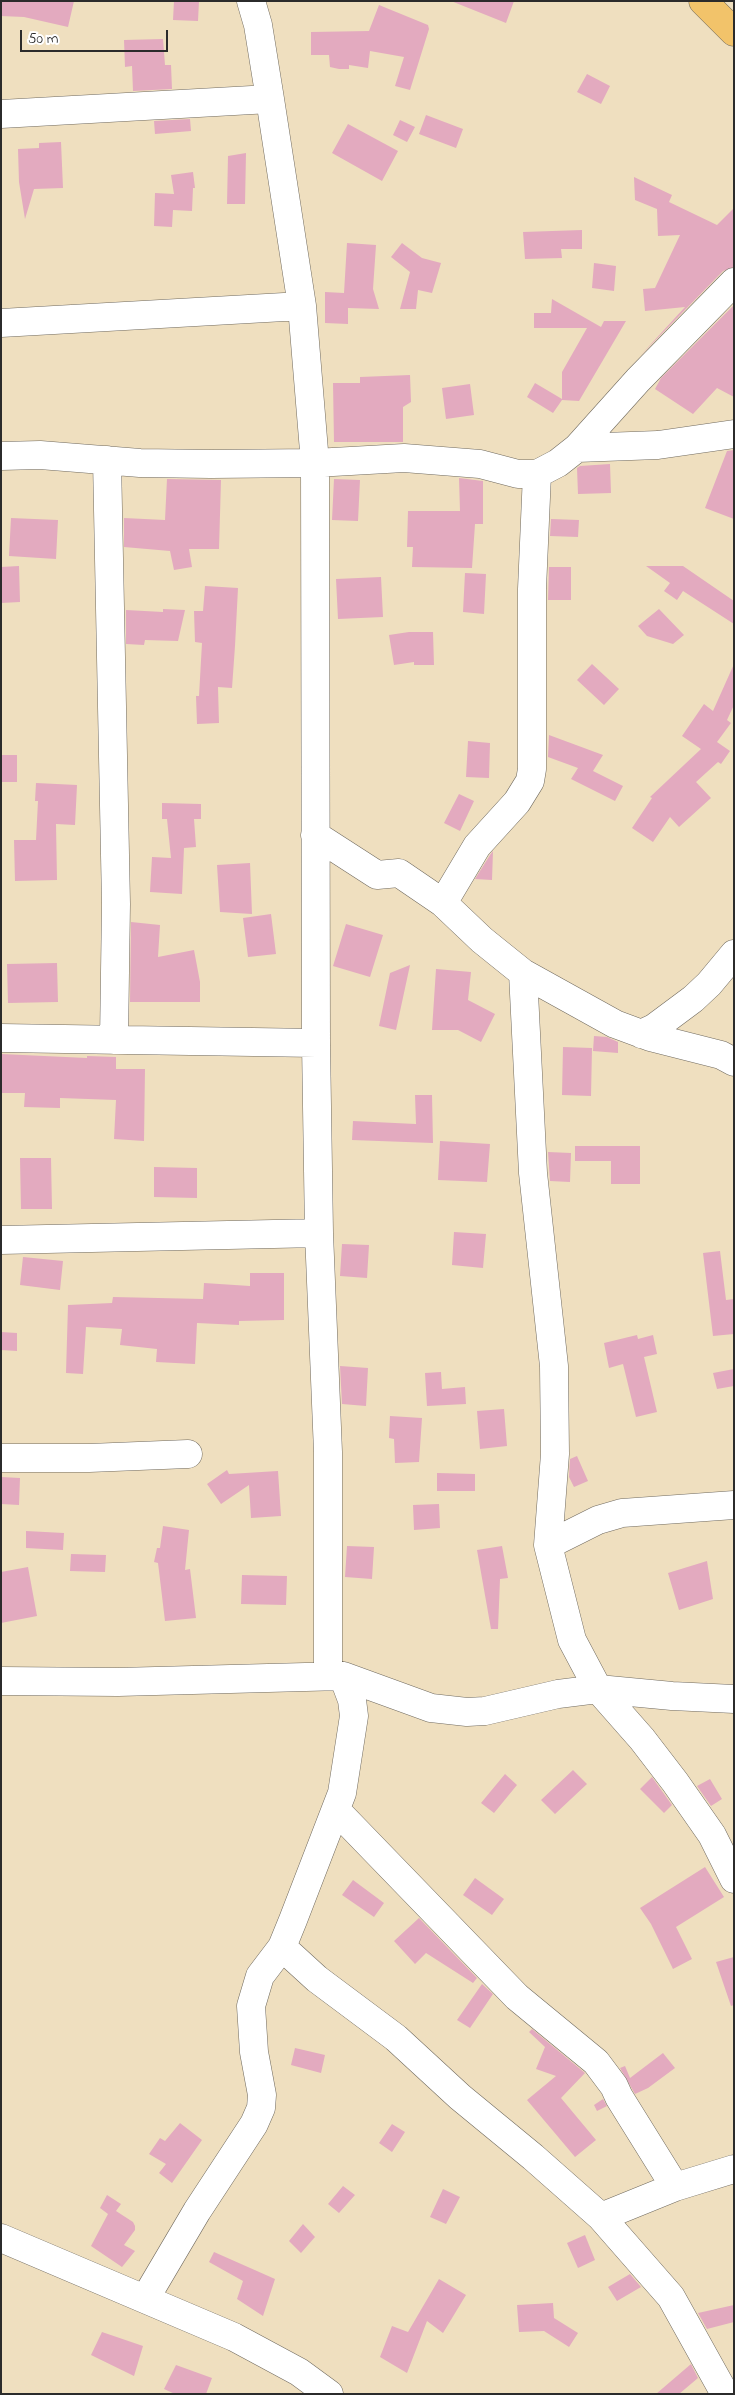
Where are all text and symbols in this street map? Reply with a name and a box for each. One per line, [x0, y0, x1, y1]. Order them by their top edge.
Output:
scale bar [22, 20, 170, 52]
text: 50 m [28, 28, 58, 50]

